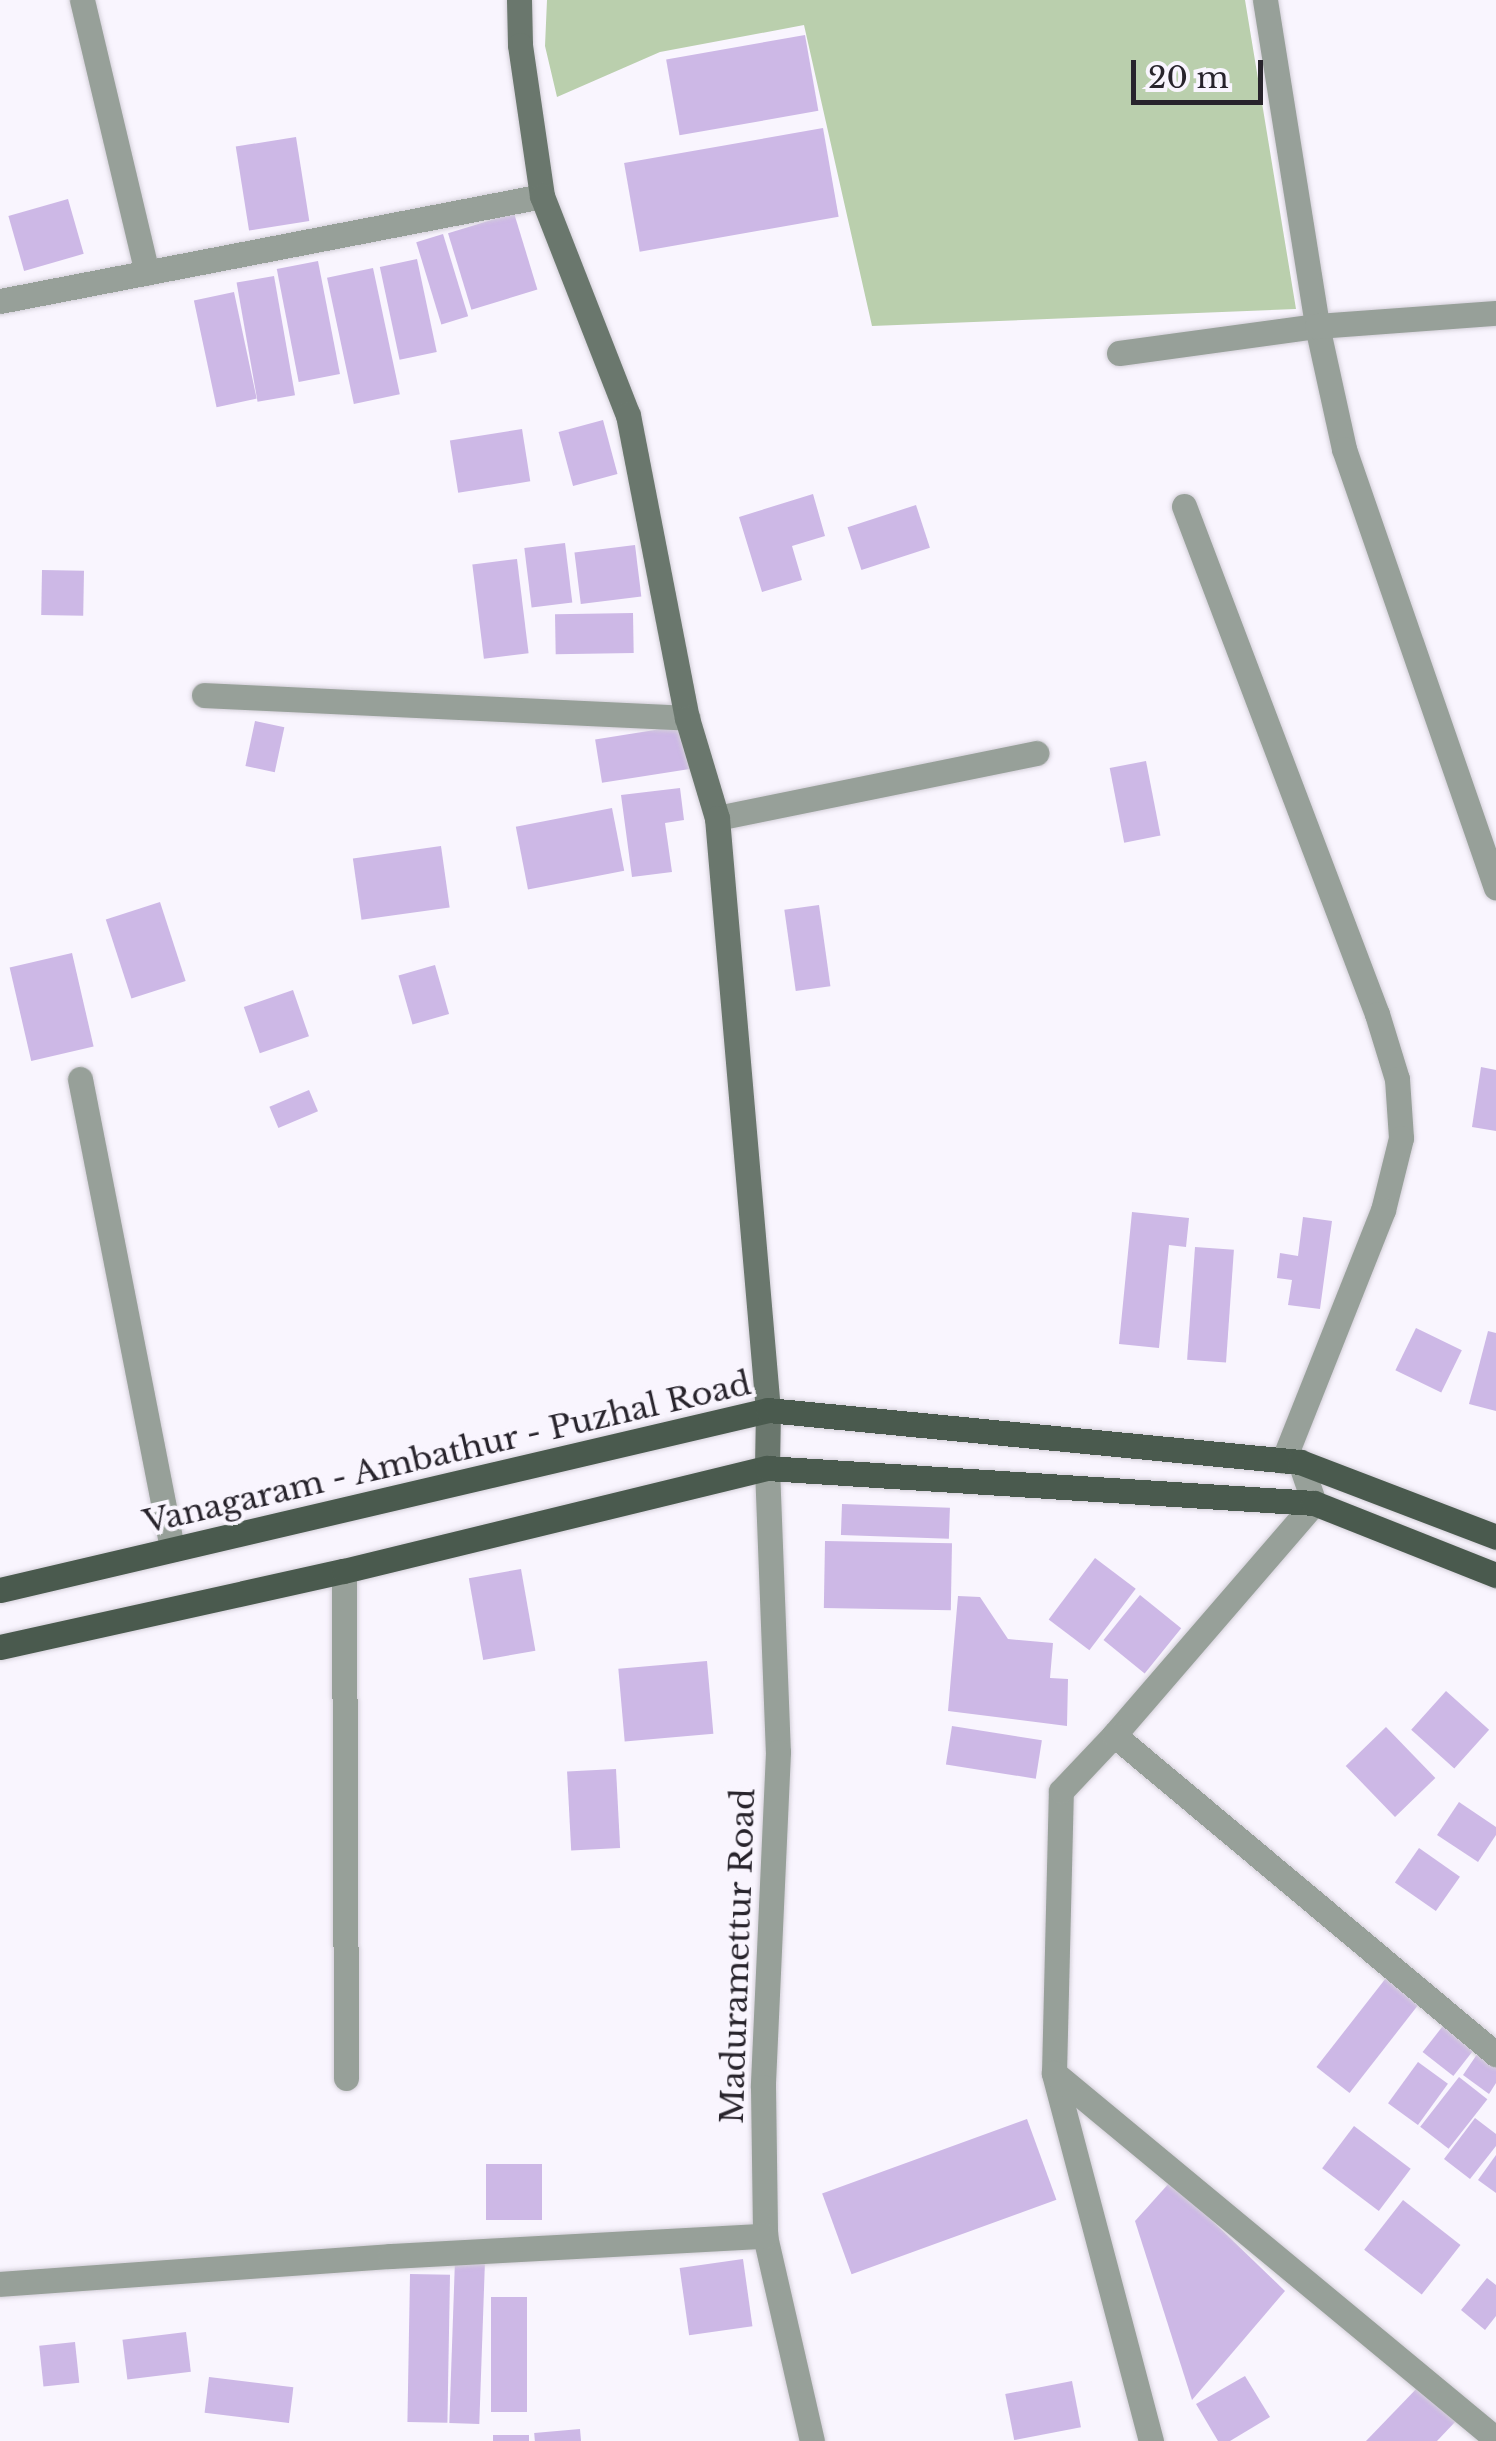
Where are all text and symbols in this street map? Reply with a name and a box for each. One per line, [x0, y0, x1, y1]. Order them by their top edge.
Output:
scale bar [1136, 40, 1268, 102]
text: 20 m [1148, 59, 1229, 96]
street label: Vanagaram - Ambathur - Puzhal Road [138, 1364, 756, 1542]
street label: Maduramettur Road [713, 1787, 763, 2125]

